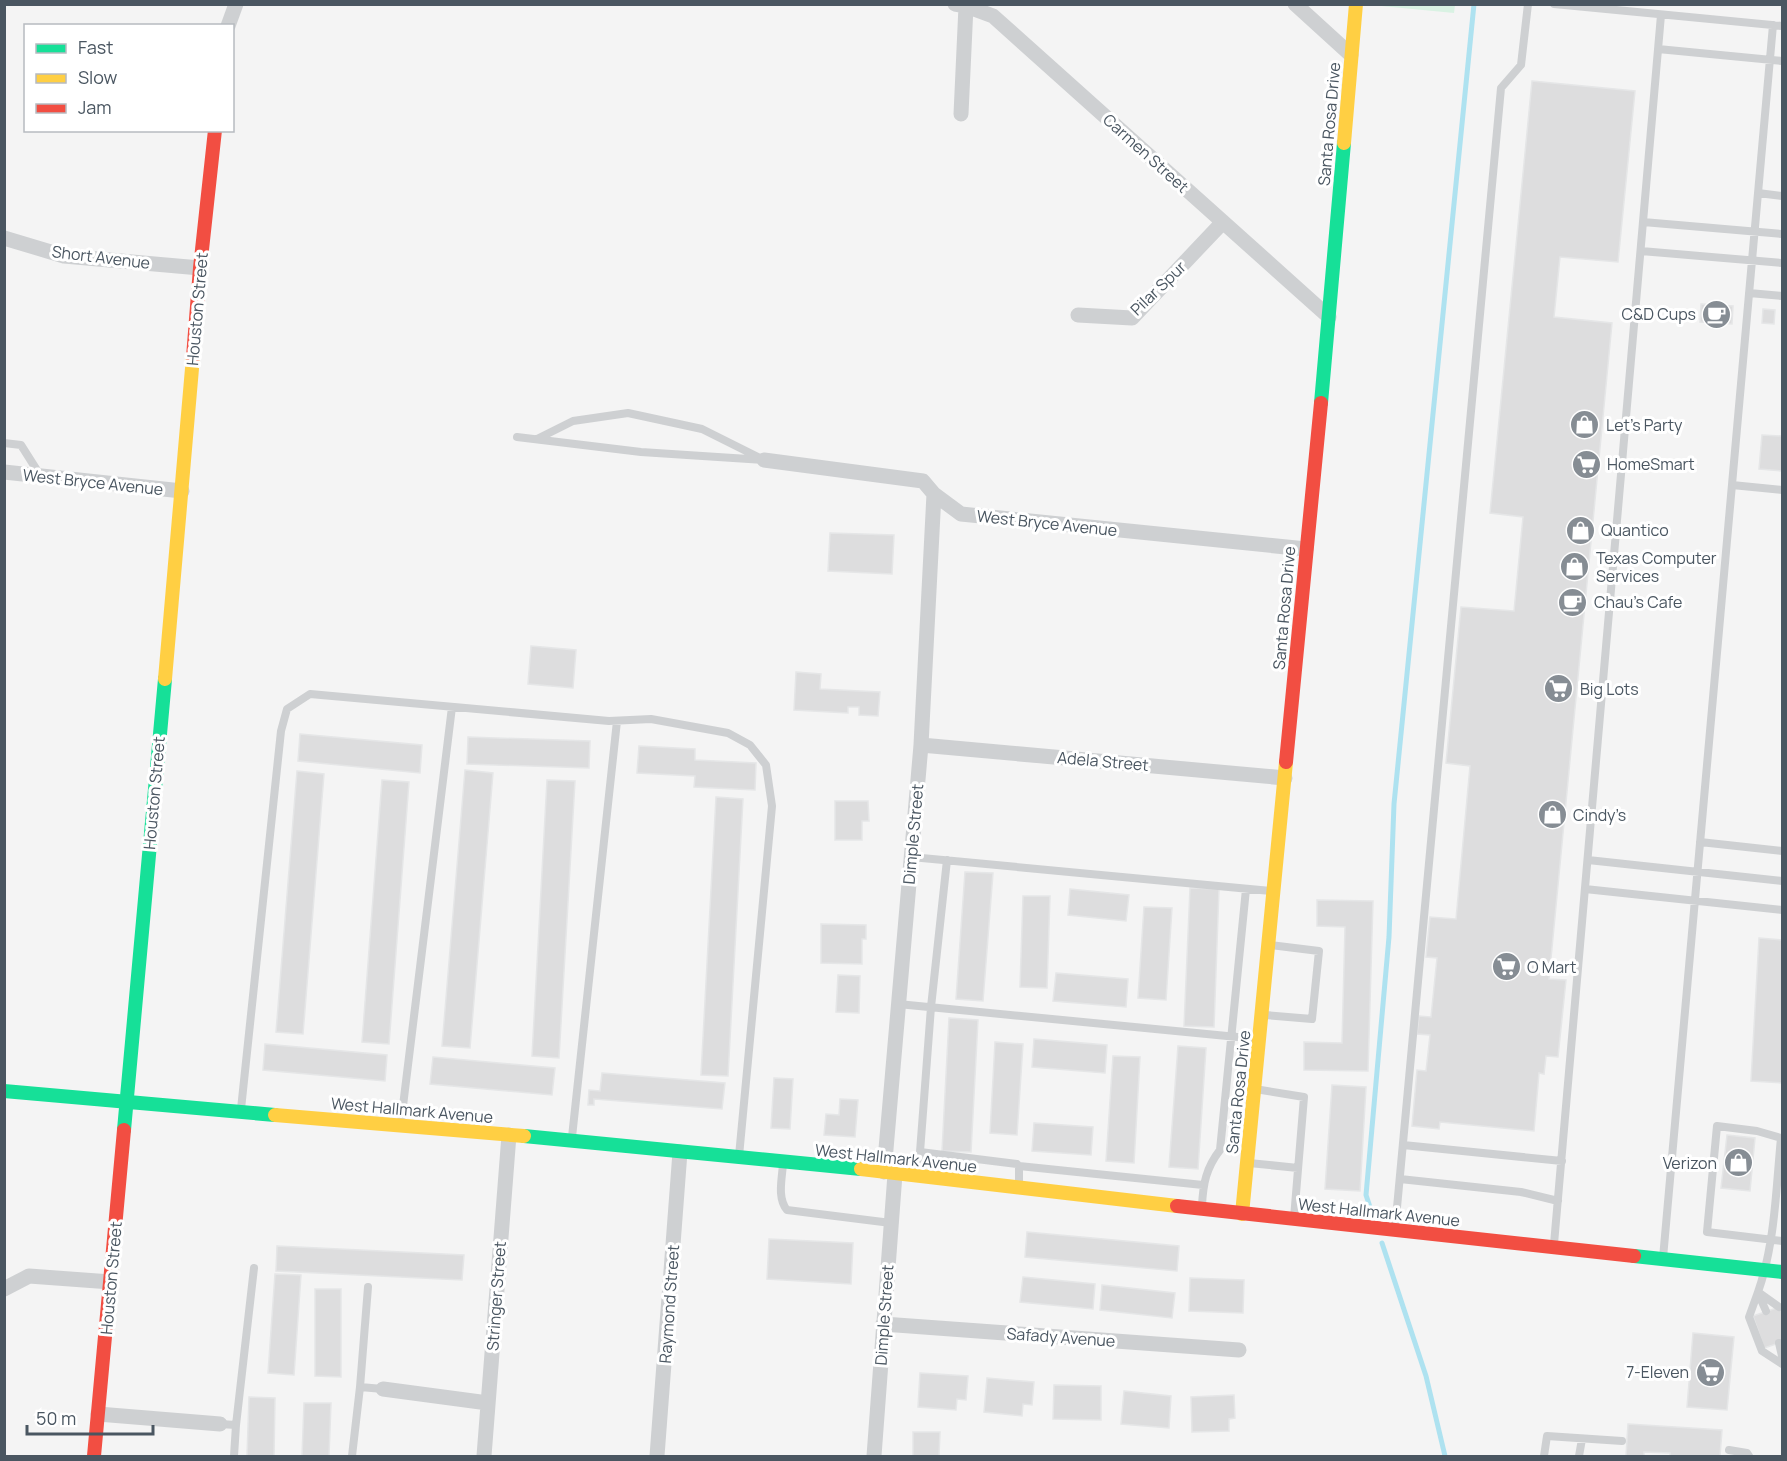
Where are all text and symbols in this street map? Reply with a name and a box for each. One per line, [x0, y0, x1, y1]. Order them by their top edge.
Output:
legend [24, 24, 234, 132]
text: Fast [78, 35, 113, 59]
street label: Santa Rosa Drive [1313, 61, 1345, 187]
text: Slow [78, 65, 118, 89]
text: Jam [78, 95, 112, 119]
street label: Carmen Street [1098, 109, 1194, 197]
street label: Short Avenue [51, 240, 151, 274]
street label: Houston Street [181, 251, 213, 367]
street label: Pilar Spur [1125, 256, 1191, 320]
cafe icon: C&D Cups [1701, 298, 1733, 330]
place label: C&D Cups [1621, 303, 1696, 325]
shop icon: Let's Party [1569, 409, 1601, 441]
place label: Let's Party [1606, 414, 1683, 436]
supermarket icon: HomeSmart [1570, 448, 1602, 480]
place label: HomeSmart [1607, 453, 1695, 475]
street label: West Bryce Avenue [22, 464, 164, 500]
street label: West Bryce Avenue [976, 505, 1118, 541]
shop icon: Quantico [1564, 514, 1596, 546]
place label: Quantico [1601, 519, 1669, 541]
street label: Santa Rosa Drive [1268, 545, 1300, 671]
place label: Texas Computer Services [1596, 547, 1717, 587]
shop icon: Texas Computer Services [1559, 551, 1591, 583]
cafe icon: Chau's Cafe [1557, 586, 1589, 618]
place label: Chau's Cafe [1594, 591, 1682, 613]
supermarket icon: Big Lots [1543, 673, 1575, 705]
place label: Big Lots [1580, 678, 1639, 700]
street label: Houston Street [138, 735, 170, 851]
street label: Adela Street [1056, 746, 1150, 776]
street label: Dimple Street [898, 783, 928, 885]
shop icon: Cindy’s [1536, 799, 1568, 831]
place label: Cindy’s [1573, 804, 1626, 826]
supermarket icon: O Mart [1490, 951, 1522, 983]
place label: O Mart [1527, 956, 1576, 978]
street label: Santa Rosa Drive [1221, 1029, 1255, 1155]
street label: West Hallmark Avenue [330, 1092, 494, 1128]
street label: West Hallmark Avenue [814, 1139, 978, 1177]
shop icon: Verizon [1722, 1147, 1754, 1179]
place label: Verizon [1663, 1152, 1717, 1174]
street label: West Hallmark Avenue [1297, 1193, 1461, 1231]
street label: Houston Street [95, 1220, 127, 1336]
street label: Stringer Street [481, 1240, 511, 1352]
street label: Raymond Street [654, 1244, 684, 1364]
street label: Dimple Street [870, 1264, 898, 1366]
street label: Safady Avenue [1006, 1322, 1116, 1352]
supermarket icon: 7-Eleven [1694, 1356, 1726, 1388]
place label: 7-Eleven [1626, 1361, 1689, 1383]
scale bar [27, 1398, 153, 1436]
text: 50 m [36, 1406, 76, 1430]

